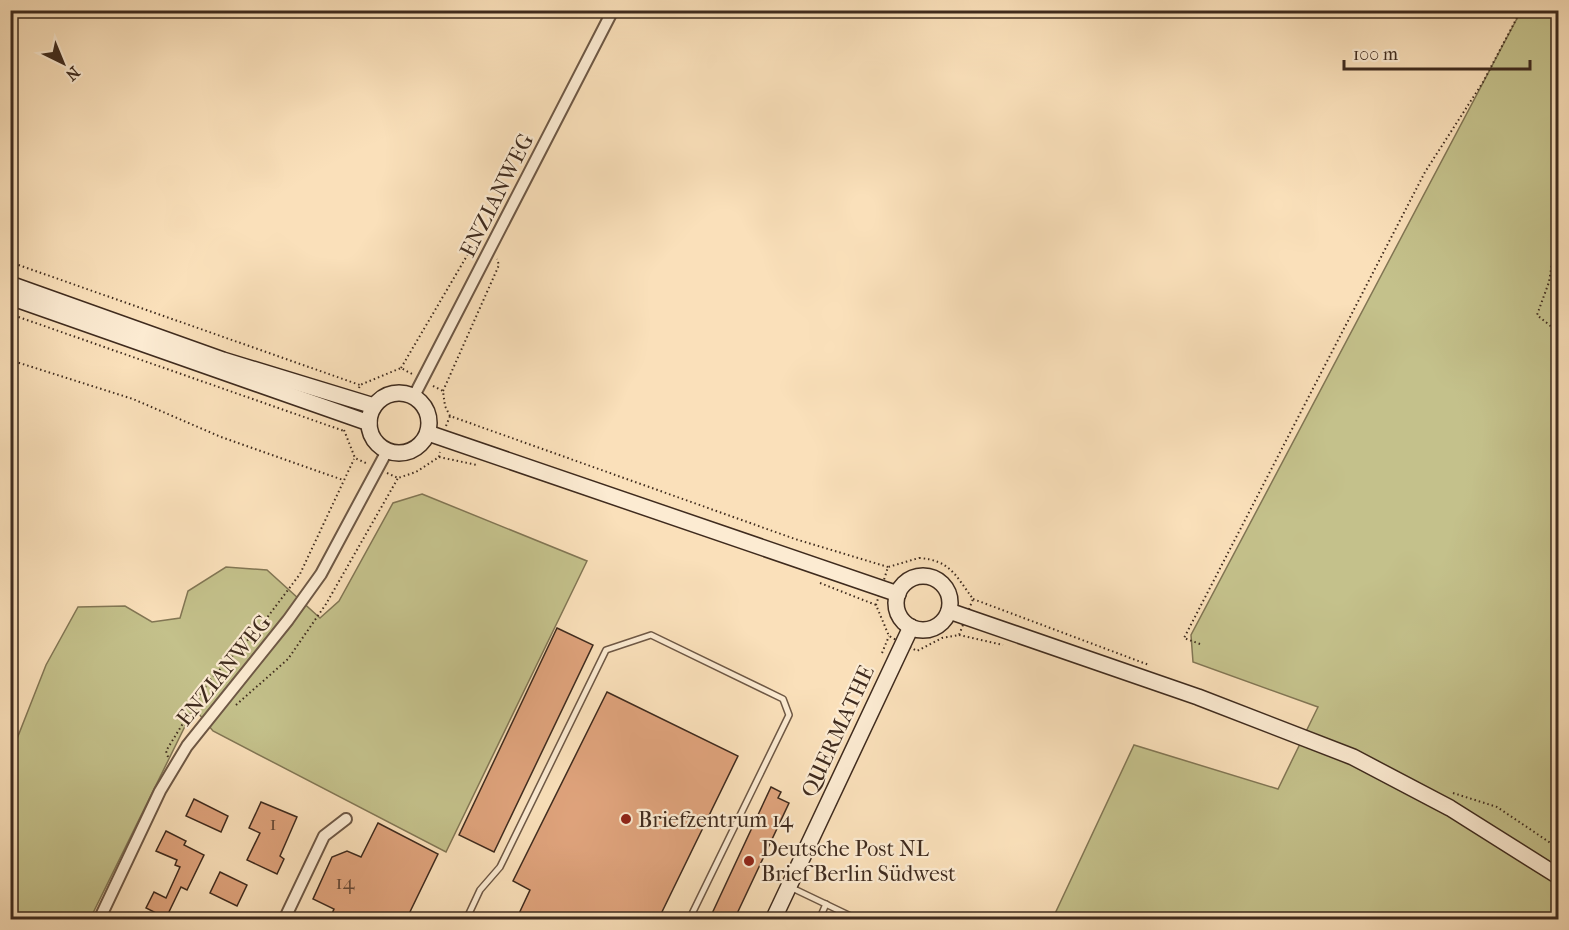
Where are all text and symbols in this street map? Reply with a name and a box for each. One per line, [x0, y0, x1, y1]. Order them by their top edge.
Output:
north arrow [33, 33, 93, 93]
scale bar [1344, 33, 1530, 71]
text: 100 m [1353, 44, 1398, 65]
text: N [61, 63, 84, 85]
street label: ENZIANWEG [455, 129, 539, 262]
street label: ENZIANWEG [171, 610, 276, 731]
street label: QUERMATHE [796, 661, 880, 802]
place label: Briefzentrum 14 [638, 807, 794, 833]
house number: 1 [269, 812, 277, 835]
marker: Briefzentrum 14 [619, 812, 633, 826]
place label: Deutsche Post NL BriefBerlin Südwest [761, 836, 956, 887]
marker: Deutsche Post NL BriefBerlin Südwest [742, 854, 756, 868]
house number: 14 [336, 871, 356, 894]

